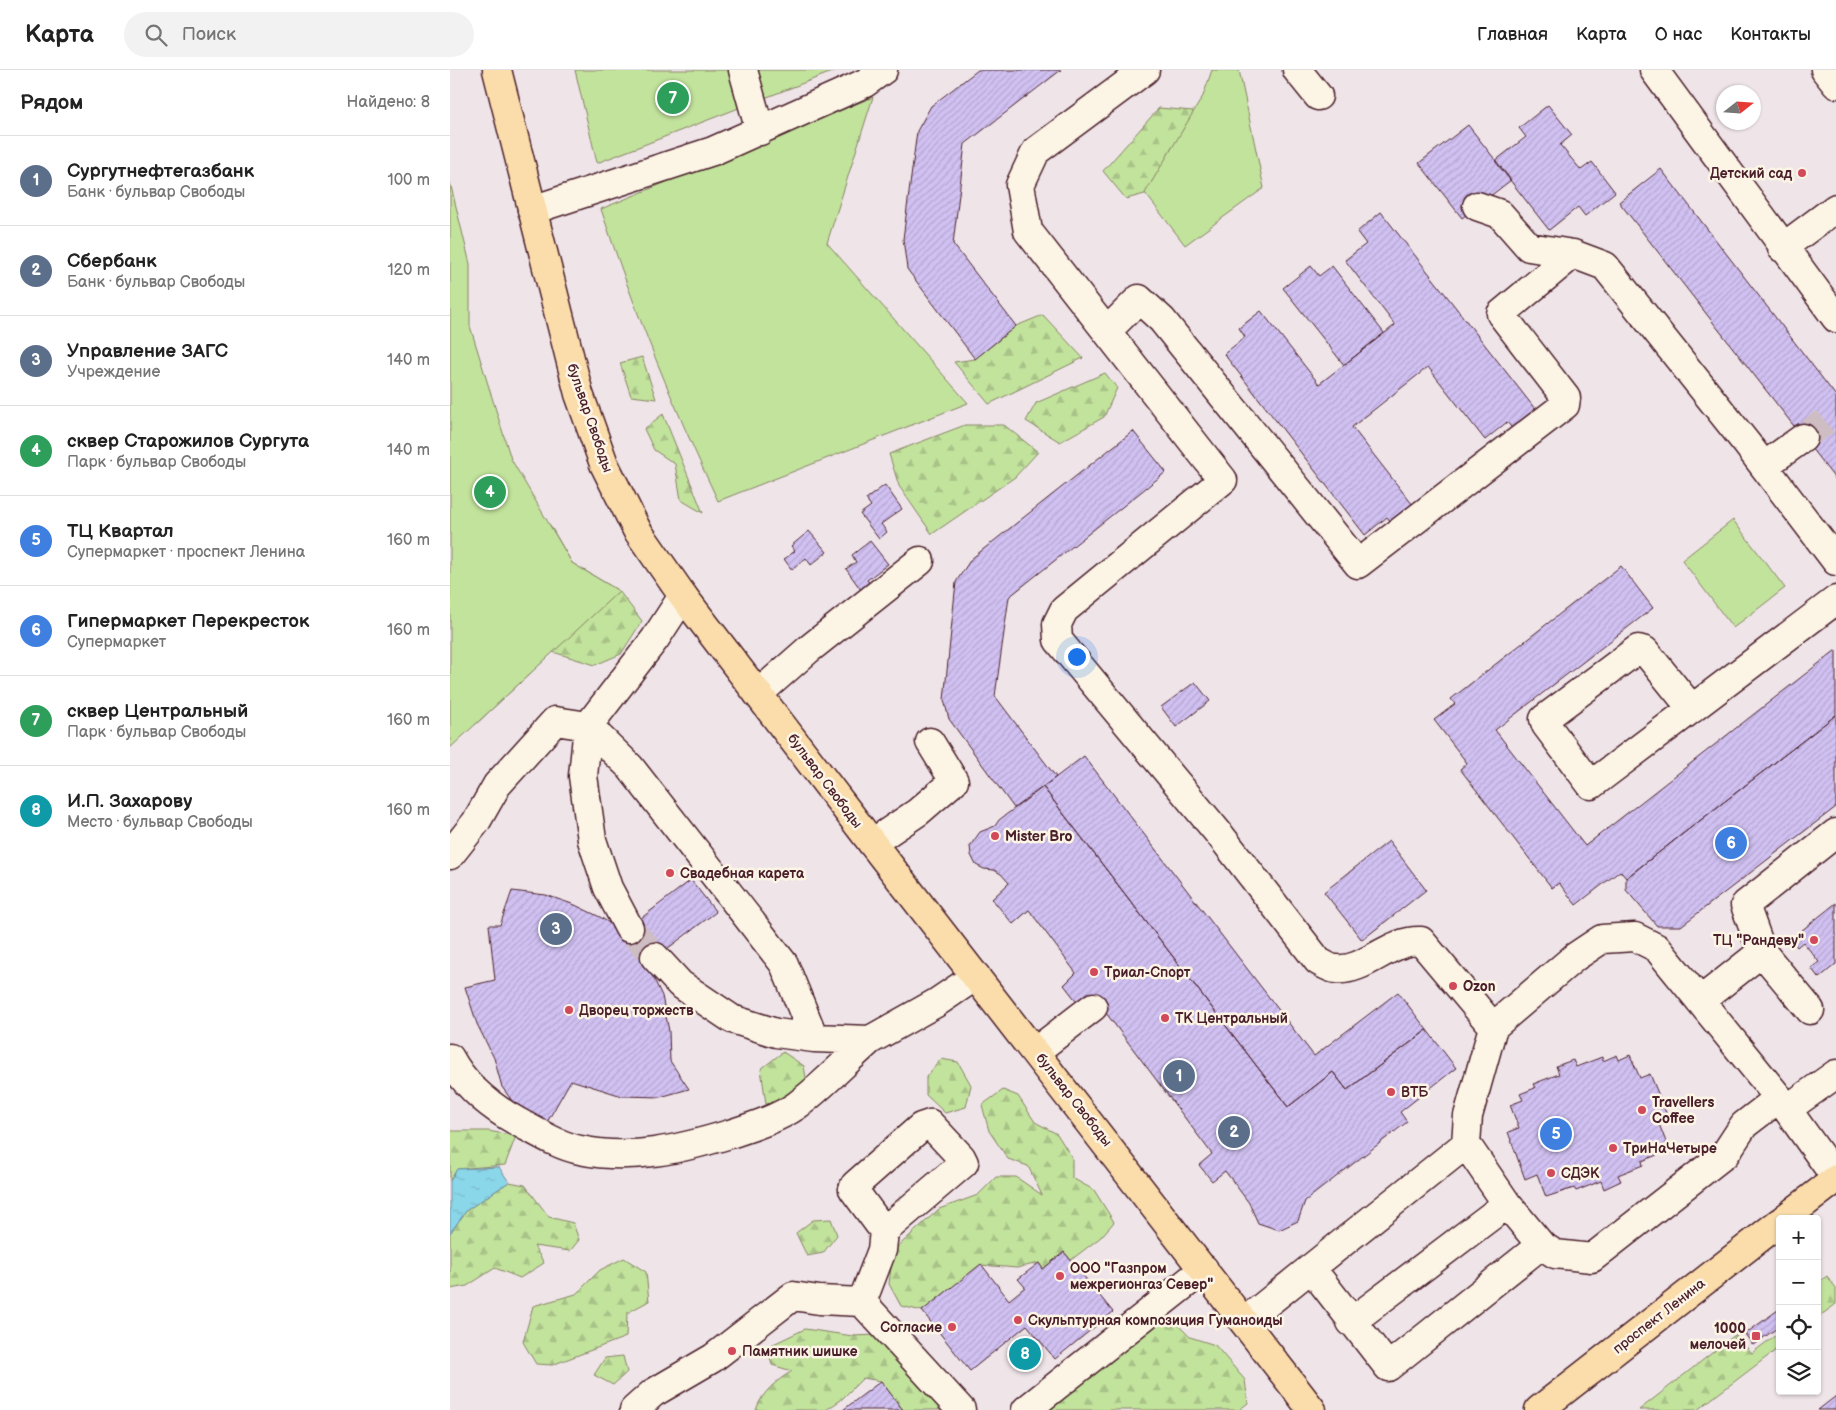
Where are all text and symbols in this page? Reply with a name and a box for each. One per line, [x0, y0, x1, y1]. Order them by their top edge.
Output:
search box [124, 12, 474, 57]
text: Карта [25, 20, 94, 49]
icon: search [142, 21, 170, 49]
text: Поиск [182, 23, 236, 46]
text: Главная [1477, 24, 1548, 45]
text: Карта [1576, 24, 1627, 45]
text: О нас [1655, 24, 1702, 45]
text: Контакты [1730, 24, 1811, 45]
pin: 7 [657, 79, 689, 117]
north arrow [1716, 85, 1761, 130]
text: Рядом [20, 90, 83, 115]
text: Найдено: 8 [347, 93, 430, 112]
text: Сургутнефтегазбанк [67, 160, 254, 183]
place label: Детский сад [1710, 165, 1793, 182]
marker: Детский сад [1796, 167, 1808, 179]
text: 1 [33, 171, 39, 190]
text: 100 m [387, 171, 430, 190]
text: Банк · бульвар Свободы [67, 183, 245, 202]
text: Сбербанк [67, 250, 157, 273]
text: 2 [31, 261, 41, 280]
text: 120 m [387, 261, 430, 280]
text: Банк · бульвар Свободы [67, 273, 245, 292]
text: Управление ЗАГС [67, 340, 228, 363]
text: 3 [31, 351, 41, 370]
text: 140 m [387, 351, 430, 370]
street label: бульвар Свободы [563, 362, 617, 474]
text: Учреждение [67, 363, 160, 382]
text: сквер Старожилов Сургута [67, 430, 309, 453]
text: 4 [31, 441, 41, 460]
text: 140 m [387, 441, 430, 460]
text: Парк · бульвар Свободы [67, 453, 246, 472]
pin: 4 [474, 473, 506, 511]
text: ТЦ Квартал [67, 520, 174, 543]
text: 5 [31, 531, 41, 550]
text: 160 m [387, 531, 430, 550]
text: Супермаркет · проспект Ленина [67, 543, 305, 562]
text: Гипермаркет Перекресток [67, 610, 309, 633]
text: 6 [31, 621, 41, 640]
text: 160 m [387, 621, 430, 640]
text: Супермаркет [67, 633, 166, 652]
your location [1064, 644, 1090, 670]
text: сквер Центральный [67, 700, 248, 723]
text: 7 [32, 711, 40, 730]
text: 160 m [387, 711, 430, 730]
text: Парк · бульвар Свободы [67, 723, 246, 742]
street label: бульвар Свободы [784, 731, 866, 831]
text: И.П. Захарову [67, 790, 192, 813]
text: 8 [31, 801, 41, 820]
text: 160 m [387, 801, 430, 820]
text: Место · бульвар Свободы [67, 813, 253, 832]
pin: 6 [1715, 824, 1747, 862]
place label: Mister Bro [1005, 828, 1072, 845]
marker: Mister Bro [989, 830, 1001, 842]
place label: Свадебная карета [680, 865, 805, 882]
marker: Свадебная карета [664, 867, 676, 879]
pin: 3 [540, 910, 572, 948]
place label: ТЦ "Рандеву" [1713, 932, 1804, 949]
marker: ТЦ "Рандеву" [1808, 934, 1820, 946]
place label: Триал-Спорт [1104, 964, 1191, 981]
marker: Триал-Спорт [1088, 966, 1100, 978]
place label: Ozon [1463, 978, 1496, 995]
marker: Ozon [1447, 980, 1459, 992]
place label: Дворец торжеств [579, 1002, 694, 1019]
marker: Дворец торжеств [563, 1004, 575, 1016]
place label: ТК Центральный [1175, 1010, 1288, 1027]
marker: ТК Центральный [1159, 1012, 1171, 1024]
street label: бульвар Свободы [1032, 1050, 1116, 1150]
pin: 1 [1163, 1057, 1195, 1095]
place label: ВТБ [1401, 1084, 1428, 1101]
marker: ВТБ [1385, 1086, 1397, 1098]
place label: Travellers Coffee [1652, 1094, 1714, 1127]
marker: Travellers Coffee [1636, 1104, 1648, 1116]
pin: 2 [1218, 1113, 1250, 1151]
pin: 5 [1540, 1115, 1572, 1153]
place label: ТриНаЧетыре [1623, 1140, 1717, 1157]
marker: ТриНаЧетыре [1607, 1142, 1619, 1154]
place label: СДЭК [1561, 1165, 1600, 1182]
marker: СДЭК [1545, 1167, 1557, 1179]
map controls [1776, 1215, 1821, 1395]
button: + [1776, 1215, 1821, 1260]
place label: ООО "Газпром межрегионгаз Север" [1070, 1260, 1213, 1293]
button: − [1776, 1260, 1821, 1305]
marker: ООО "Газпром межрегионгаз Север" [1054, 1270, 1066, 1282]
street label: проспект Ленина [1609, 1274, 1709, 1357]
button: locate [1776, 1305, 1821, 1350]
place label: Скульптурная композиция Гуманоиды [1028, 1312, 1283, 1329]
marker: Скульптурная композиция Гуманоиды [1012, 1314, 1024, 1326]
place label: Согласие [880, 1319, 942, 1336]
place label: 1000 мелочей [1690, 1320, 1746, 1353]
marker: Согласие [946, 1321, 958, 1333]
marker: 1000 мелочей [1750, 1330, 1762, 1342]
pin: 8 [1009, 1335, 1041, 1373]
place label: Памятник шишке [742, 1343, 858, 1360]
marker: Памятник шишке [726, 1345, 738, 1357]
button: layers [1776, 1350, 1821, 1395]

